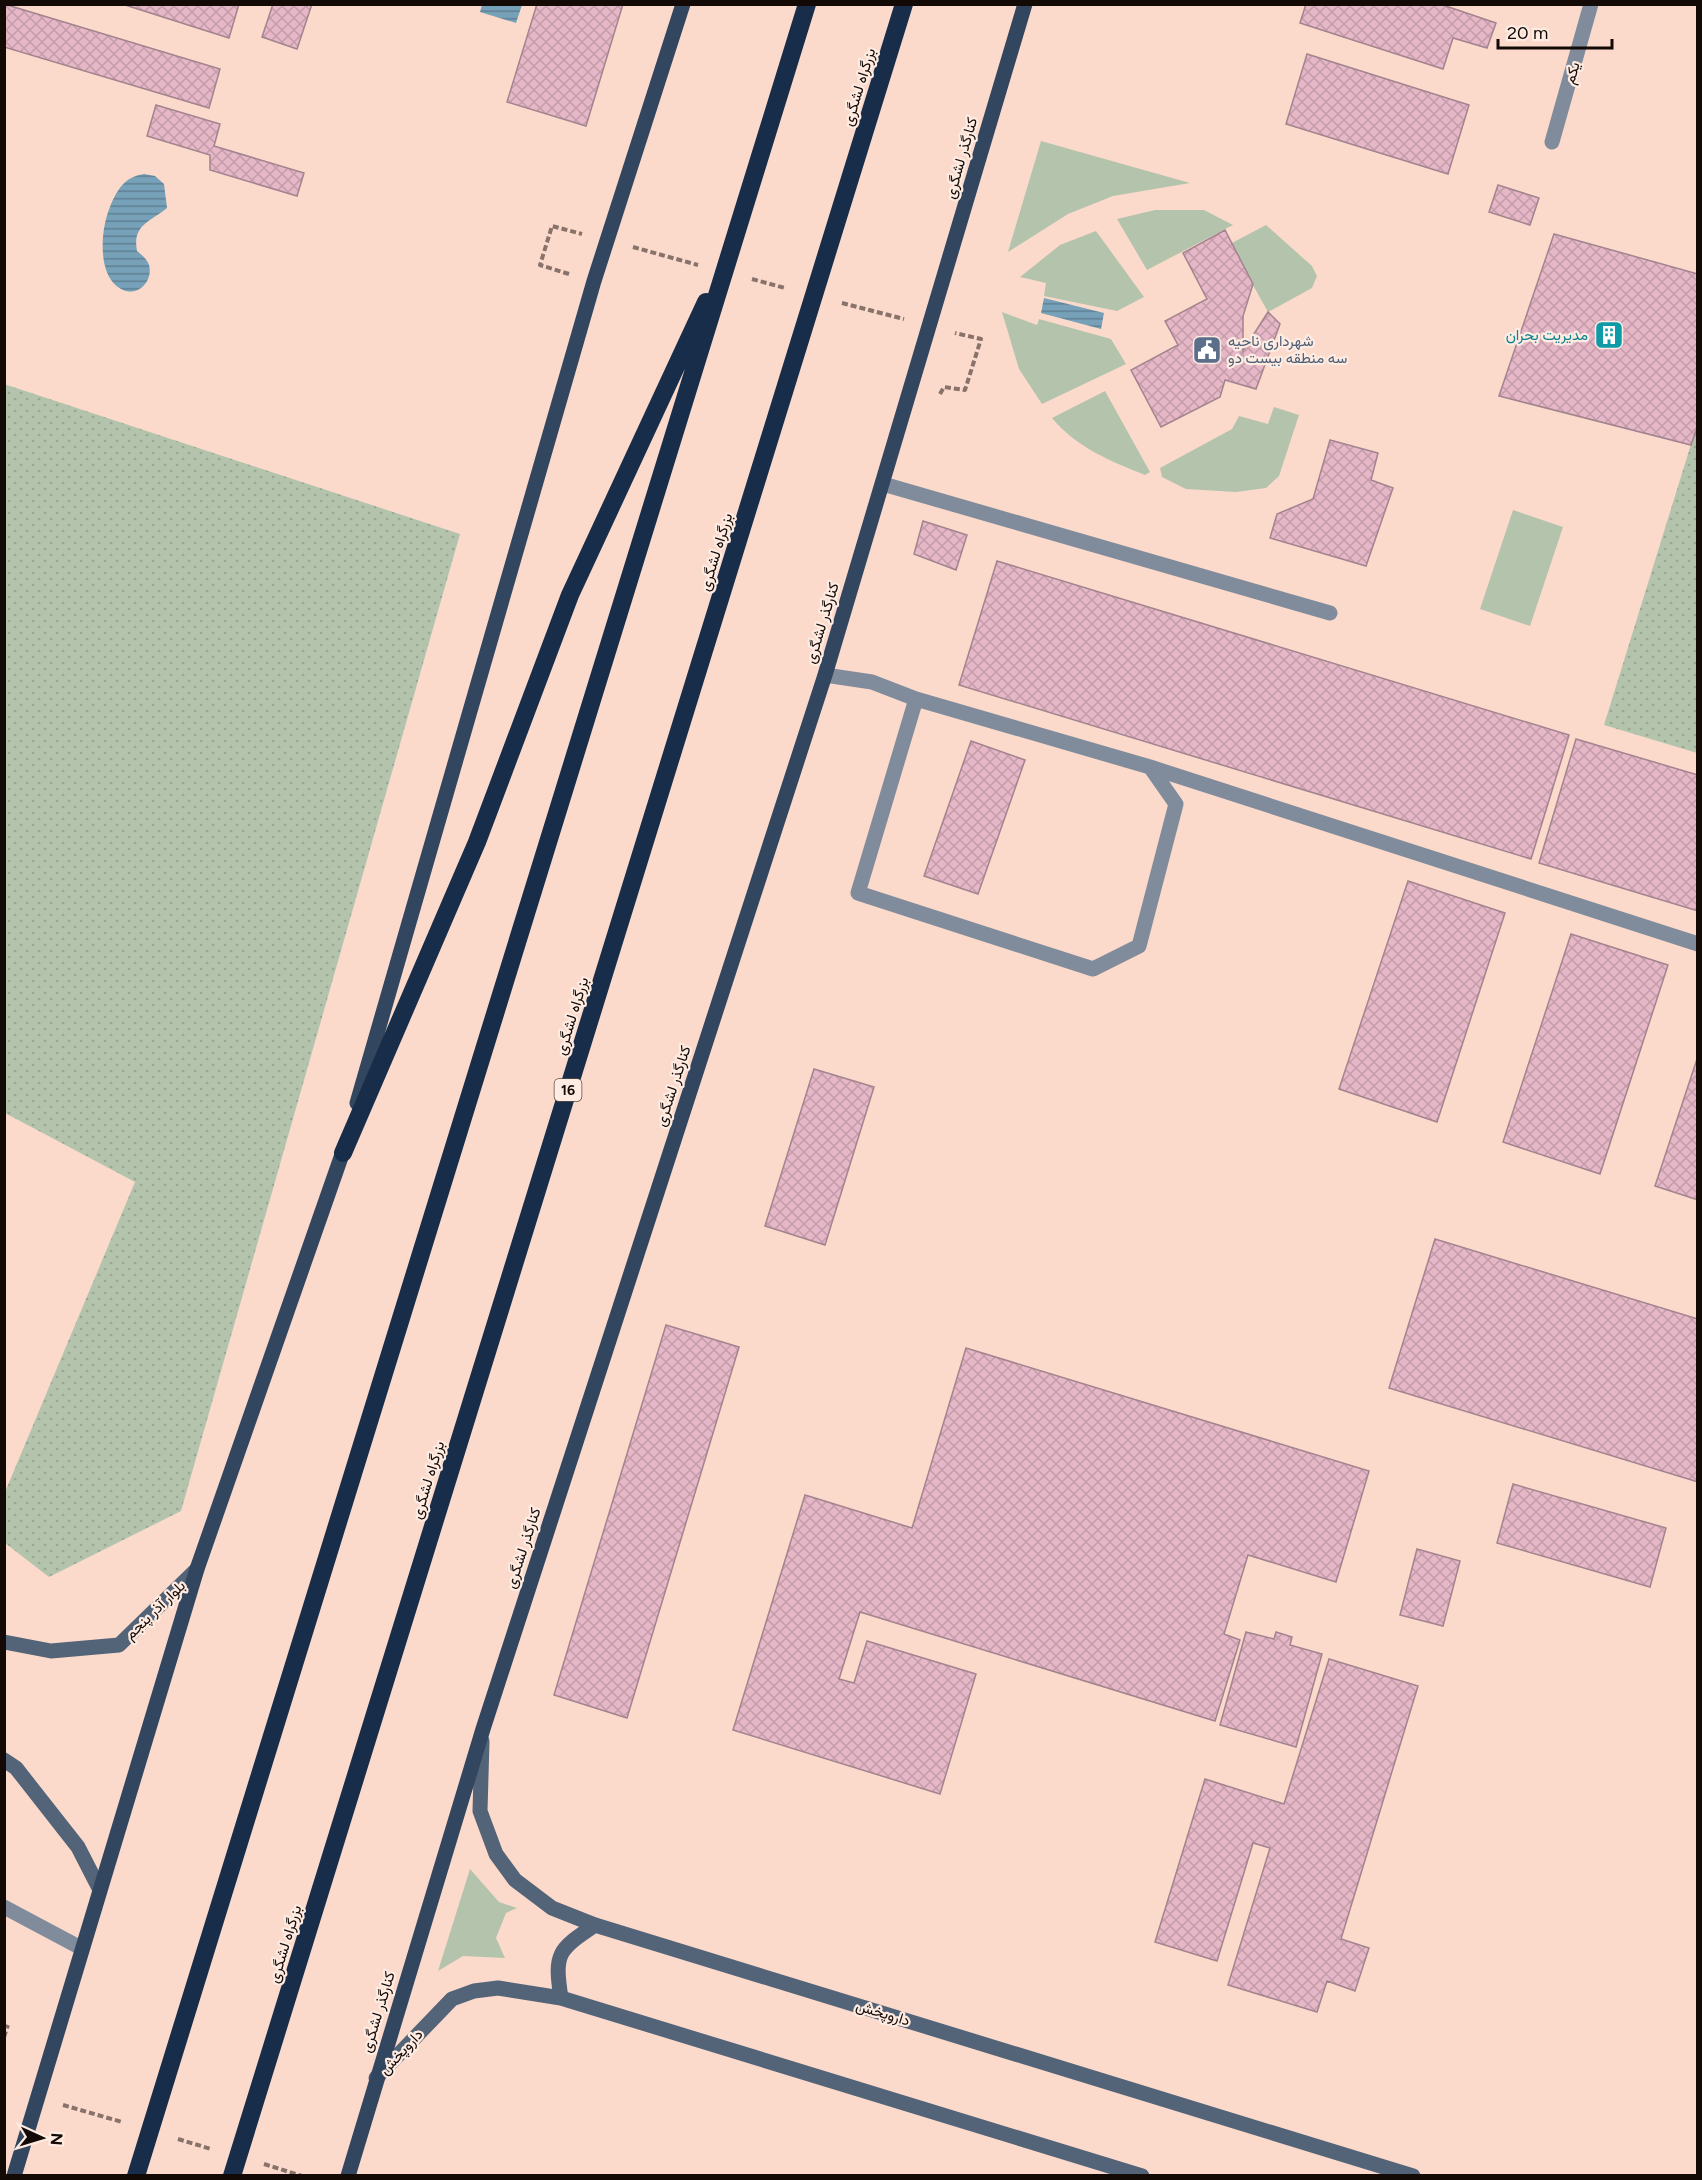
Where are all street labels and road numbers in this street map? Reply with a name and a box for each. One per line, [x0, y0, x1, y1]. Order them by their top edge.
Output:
street label: بزرگراه لشگری [839, 46, 880, 128]
street label: یکم [1560, 60, 1585, 86]
street label: کنارگذر لشگری [941, 115, 982, 201]
street label: بزرگراه لشگری [696, 511, 737, 593]
street label: کنارگذر لشگری [801, 580, 844, 666]
street label: بزرگراه لشگری [552, 975, 593, 1057]
street label: کنارگذر لشگری [651, 1043, 696, 1129]
road number: 16 [554, 1079, 582, 1101]
street label: بزرگراه لشگری [408, 1439, 449, 1521]
street label: کنارگذر لشگری [501, 1505, 546, 1591]
street label: بلوار آذر پنجم [121, 1577, 190, 1644]
street label: بزرگراه لشگری [265, 1903, 306, 1985]
street label: کنارگذر لشگری [357, 1969, 400, 2055]
street label: داروپخش [853, 1996, 912, 2031]
street label: داروپخش [375, 2025, 427, 2079]

